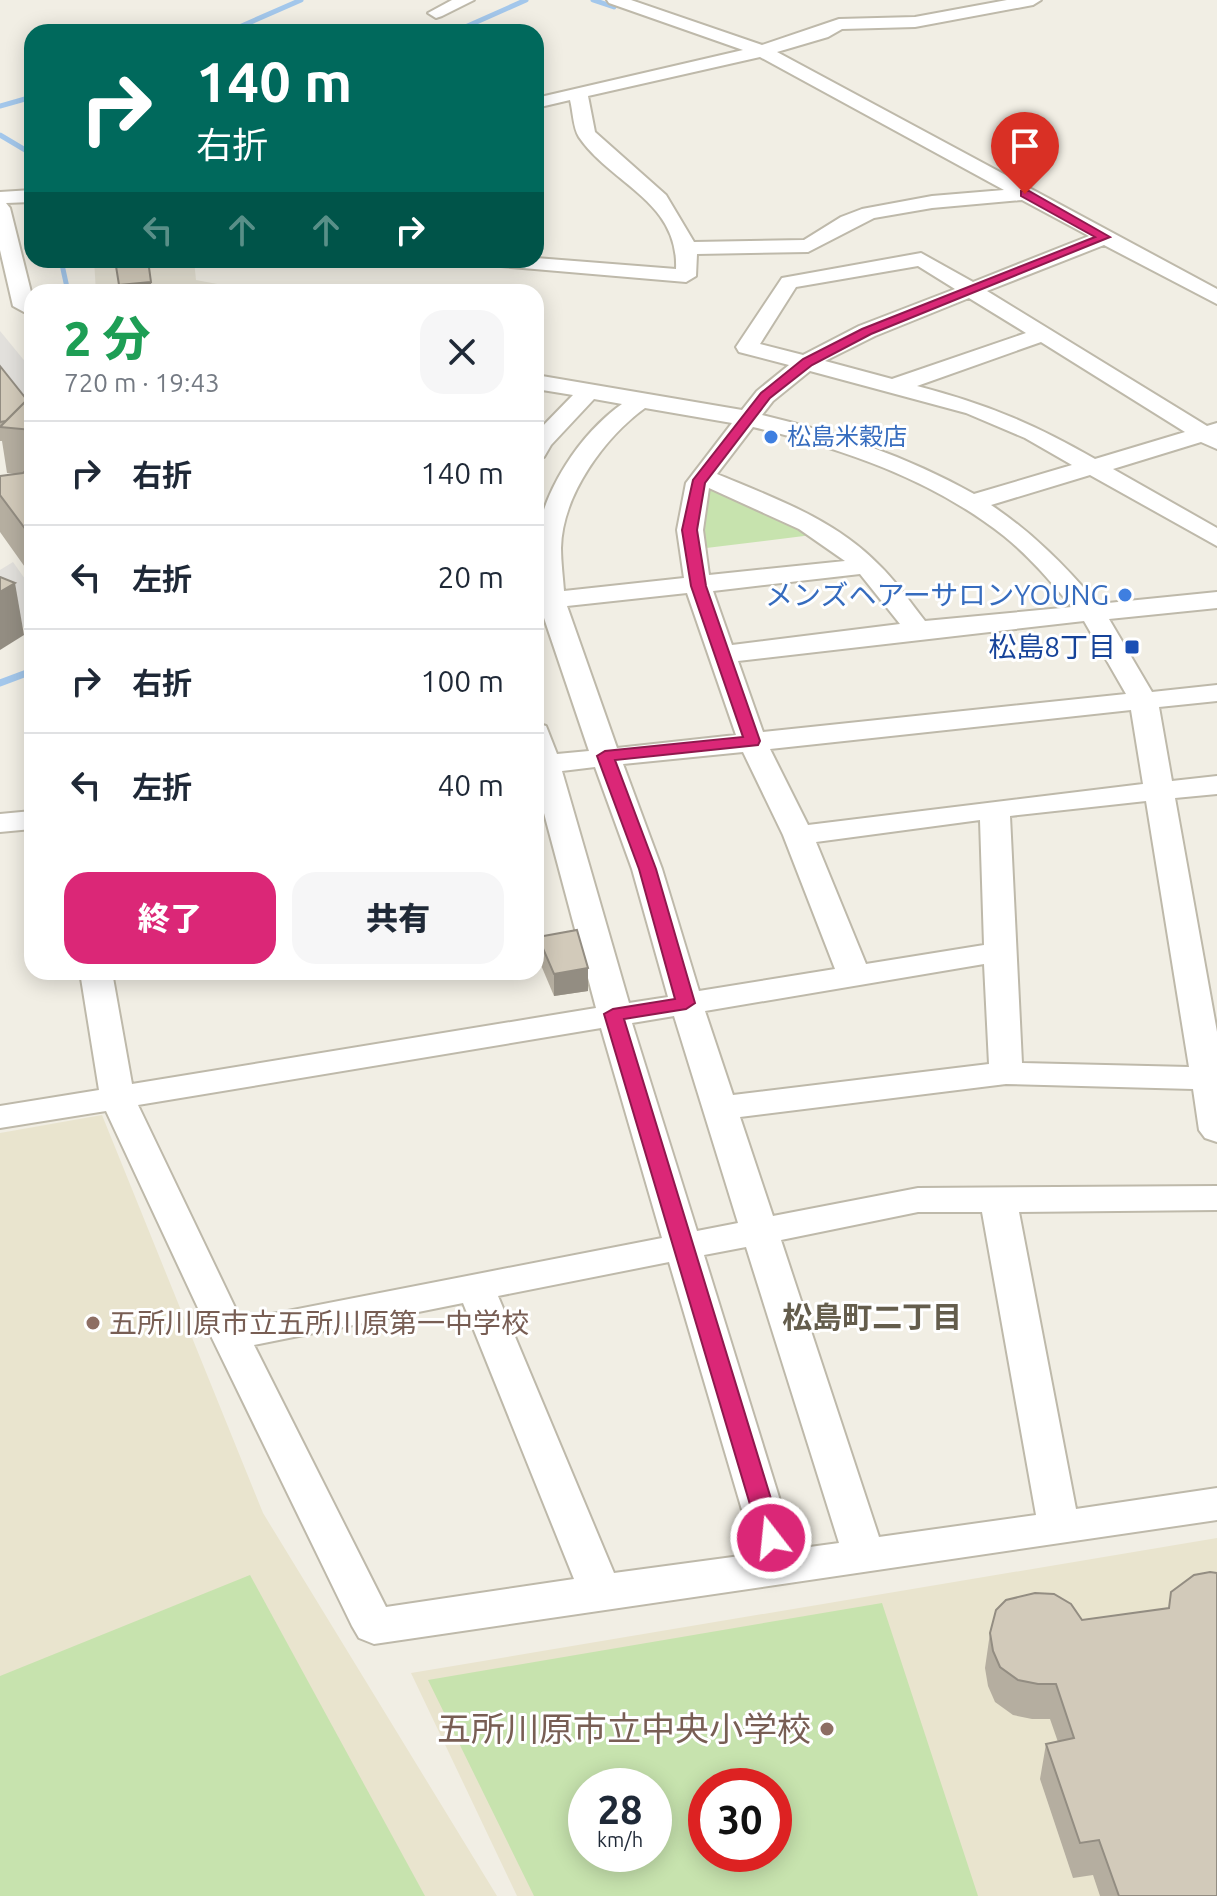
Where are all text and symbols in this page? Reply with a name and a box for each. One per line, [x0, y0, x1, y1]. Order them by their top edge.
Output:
text: 140 m [196, 50, 352, 113]
icon: right [64, 56, 168, 160]
pin [991, 112, 1059, 194]
text: 右折 [196, 124, 268, 165]
icon: arrive [1003, 124, 1047, 168]
icon: left [136, 208, 180, 252]
icon: ahead [220, 208, 264, 252]
icon: ahead [304, 208, 348, 252]
icon: right [388, 208, 432, 252]
button: close [420, 310, 504, 394]
text: 2 分 [64, 311, 151, 365]
text: 720 m · 19:43 [64, 368, 220, 397]
place label: 松島米穀店 [787, 423, 907, 450]
marker: 松島米穀店 [762, 428, 780, 446]
icon: right [64, 451, 108, 495]
text: 140 m [420, 456, 504, 490]
text: 右折 [132, 458, 192, 492]
icon: left [64, 555, 108, 599]
text: 20 m [437, 560, 504, 594]
text: 左折 [132, 562, 192, 596]
place label: メンズヘアーサロンYOUNG [765, 579, 1109, 610]
marker: メンズヘアーサロンYOUNG [1116, 586, 1134, 604]
place label: 松島8丁目 [988, 631, 1116, 662]
marker: 松島8丁目 [1123, 638, 1141, 656]
icon: right [64, 659, 108, 703]
text: 100 m [420, 664, 504, 698]
text: 右折 [132, 666, 192, 700]
icon: left [64, 763, 108, 807]
text: 40 m [437, 768, 504, 802]
text: 左折 [132, 770, 192, 804]
button: 終了 [64, 872, 276, 964]
button: 共有 [292, 872, 504, 964]
district label: 松島町二丁目 [782, 1300, 962, 1334]
place label: 五所川原市立五所川原第一中学校 [109, 1307, 529, 1338]
marker: 五所川原市立五所川原第一中学校 [84, 1314, 102, 1332]
position arrow [729, 1496, 813, 1580]
place label: 五所川原市立中央小学校 [437, 1709, 811, 1747]
marker: 五所川原市立中央小学校 [818, 1720, 836, 1738]
speed limit sign: 30 [688, 1768, 792, 1872]
text: 28 [597, 1787, 643, 1832]
text: km/h [597, 1828, 643, 1851]

